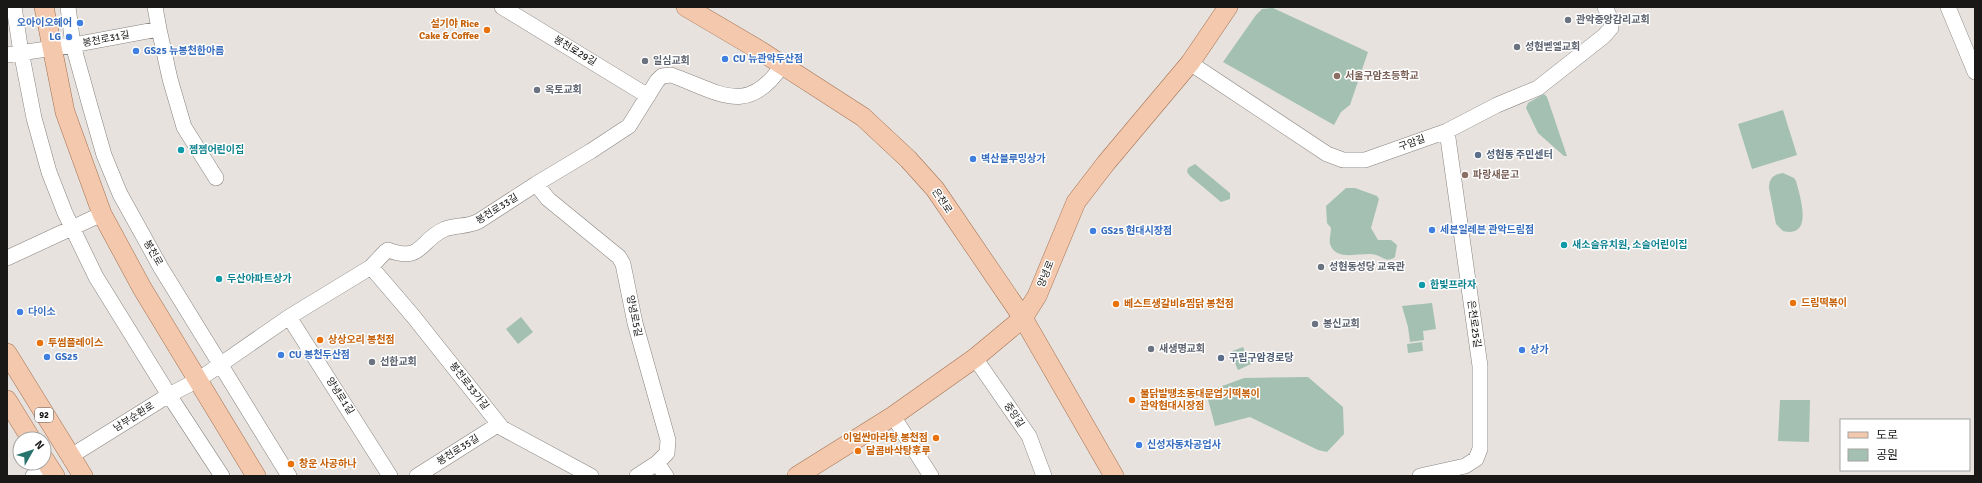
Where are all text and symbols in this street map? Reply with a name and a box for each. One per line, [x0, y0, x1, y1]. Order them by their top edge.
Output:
place label: 관악중앙감리교회 [1576, 14, 1650, 26]
marker: 관악중앙감리교회 [1563, 15, 1573, 25]
place label: 오아이오헤어 [17, 17, 72, 29]
marker: 오아이오헤어 [75, 18, 85, 28]
place label: 설기야 Rice Cake & Coffee [419, 18, 479, 42]
marker: 설기야 Rice Cake & Coffee [482, 25, 492, 35]
street label: 봉천로31길 [81, 29, 131, 49]
place label: LG [49, 31, 61, 43]
marker: LG [64, 32, 74, 42]
street label: 봉천로29길 [552, 34, 598, 68]
place label: 성현벧엘교회 [1525, 40, 1580, 53]
marker: 성현벧엘교회 [1512, 42, 1522, 52]
place label: GS25 뉴봉천한아름 [144, 44, 224, 57]
marker: GS25 뉴봉천한아름 [131, 46, 141, 56]
place label: CU 뉴관악두산점 [733, 53, 803, 65]
marker: CU 뉴관악두산점 [720, 54, 730, 64]
place label: 일심교회 [653, 55, 690, 67]
marker: 일심교회 [640, 56, 650, 66]
place label: 서울구암초등학교 [1345, 69, 1419, 82]
marker: 서울구암초등학교 [1332, 71, 1342, 81]
place label: 옥토교회 [545, 84, 582, 96]
marker: 옥토교회 [532, 85, 542, 95]
street label: 구암길 [1397, 133, 1427, 153]
place label: 젬젬어린이집 [189, 144, 244, 156]
marker: 젬젬어린이집 [176, 145, 186, 155]
place label: 성현동 주민센터 [1486, 148, 1553, 161]
marker: 성현동 주민센터 [1473, 150, 1483, 160]
place label: 벽산블루밍상가 [981, 153, 1046, 165]
marker: 벽산블루밍상가 [968, 154, 978, 164]
place label: 파랑새문고 [1473, 169, 1520, 181]
marker: 파랑새문고 [1460, 170, 1470, 180]
street label: 은천로 [929, 186, 955, 216]
street label: 봉천로33길 [474, 191, 520, 227]
place label: GS25 현대시장점 [1101, 224, 1172, 237]
place label: 세븐일레븐 관악드림점 [1440, 224, 1534, 236]
marker: 세븐일레븐 관악드림점 [1427, 225, 1437, 235]
marker: GS25 현대시장점 [1088, 226, 1098, 236]
street label: 봉천로 [141, 238, 165, 268]
place label: 새소슬유치원, 소슬어린이집 [1572, 239, 1688, 251]
marker: 새소슬유치원, 소슬어린이집 [1559, 240, 1569, 250]
street label: 양녕로 [1035, 259, 1057, 289]
place label: 성현동성당 교육관 [1329, 260, 1405, 273]
marker: 성현동성당 교육관 [1316, 262, 1326, 272]
place label: 두산아파트상가 [227, 273, 292, 285]
marker: 두산아파트상가 [214, 274, 224, 284]
place label: 한빛프라자 [1430, 279, 1477, 291]
marker: 한빛프라자 [1417, 280, 1427, 290]
street label: 양녕로5길 [624, 294, 644, 338]
place label: 베스트생갈비&찜닭 봉천점 [1124, 297, 1234, 310]
place label: 드림떡볶이 [1801, 297, 1847, 309]
marker: 드림떡볶이 [1788, 298, 1798, 308]
marker: 베스트생갈비&찜닭 봉천점 [1111, 299, 1121, 309]
street label: 은천로25길 [1465, 300, 1483, 348]
place label: 다이소 [28, 306, 56, 318]
marker: 다이소 [15, 307, 25, 317]
place label: 봉신교회 [1323, 318, 1360, 330]
marker: 봉신교회 [1310, 319, 1320, 329]
place label: 상상오리 봉천점 [328, 333, 395, 346]
marker: 상상오리 봉천점 [315, 335, 325, 345]
place label: 투썸플레이스 [48, 337, 103, 349]
marker: 투썸플레이스 [35, 338, 45, 348]
place label: 새생명교회 [1159, 343, 1205, 355]
marker: 새생명교회 [1146, 344, 1156, 354]
place label: 상가 [1530, 344, 1549, 356]
marker: 상가 [1517, 345, 1527, 355]
place label: CU 봉천두산점 [289, 348, 350, 361]
marker: CU 봉천두산점 [276, 350, 286, 360]
place label: GS25 [55, 351, 78, 363]
marker: GS25 [42, 352, 52, 362]
place label: 구립구암경로당 [1229, 352, 1293, 364]
marker: 구립구암경로당 [1216, 353, 1226, 363]
place label: 선한교회 [380, 356, 417, 368]
marker: 선한교회 [367, 357, 377, 367]
street label: 봉천로33가길 [447, 360, 491, 412]
street label: 양녕로1길 [323, 375, 357, 417]
place label: 불닭발땡초동대문엽기떡볶이 관악현대시장점 [1140, 388, 1260, 412]
marker: 불닭발땡초동대문엽기떡볶이 관악현대시장점 [1127, 395, 1137, 405]
street label: 남부순환로 [111, 400, 157, 434]
street label: 중앙길 [1001, 400, 1027, 430]
road number: 92 [35, 408, 53, 422]
legend [1840, 419, 1970, 471]
text: 도로 [1876, 428, 1898, 443]
north arrow [12, 431, 52, 471]
place label: 이얼싼마라탕 봉천점 [843, 431, 928, 444]
street label: 봉천로35길 [435, 432, 481, 468]
marker: 이얼싼마라탕 봉천점 [931, 433, 941, 443]
text: N [32, 438, 47, 452]
place label: 신성자동차공업사 [1147, 439, 1221, 451]
marker: 신성자동차공업사 [1134, 440, 1144, 450]
place label: 달콤바삭탕후루 [866, 445, 930, 457]
marker: 달콤바삭탕후루 [853, 446, 863, 456]
text: 공원 [1876, 448, 1898, 463]
place label: 창운 사공하나 [299, 458, 356, 470]
marker: 창운 사공하나 [286, 459, 296, 469]

